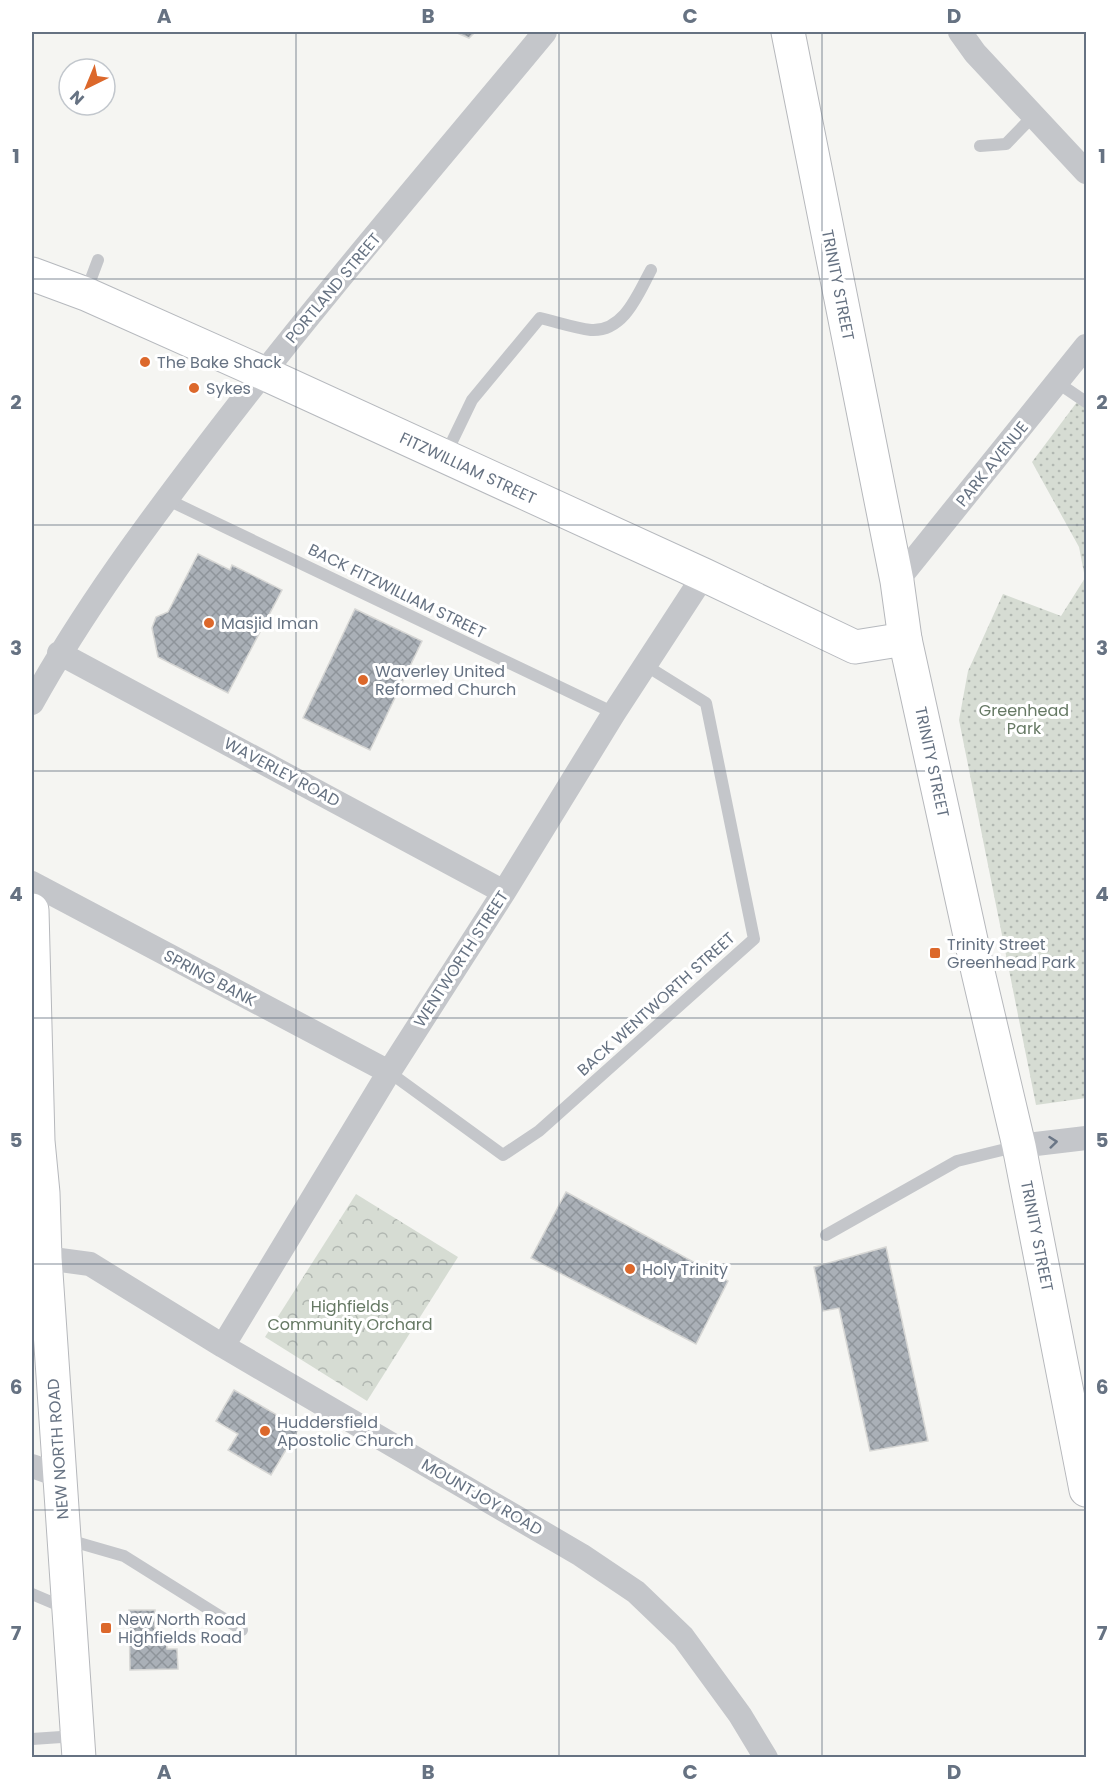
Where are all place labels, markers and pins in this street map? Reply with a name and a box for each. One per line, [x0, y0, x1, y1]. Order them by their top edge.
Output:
place label: The Bake Shack [157, 351, 282, 374]
marker: The Bake Shack [138, 355, 152, 369]
place label: Sykes [206, 377, 251, 400]
marker: Sykes [187, 381, 201, 395]
place label: Masjid Iman [221, 612, 318, 635]
marker: Masjid Iman [202, 616, 216, 630]
place label: Waverley United Reformed Church [375, 660, 516, 701]
marker: Waverley United Reformed Church [356, 673, 370, 687]
place label: Trinity Street Greenhead Park [947, 933, 1077, 974]
marker: Trinity Street Greenhead Park [928, 946, 942, 960]
place label: Holy Trinity [642, 1258, 728, 1281]
marker: Holy Trinity [623, 1262, 637, 1276]
place label: Huddersfield Apostolic Church [277, 1411, 414, 1452]
marker: Huddersfield Apostolic Church [258, 1424, 272, 1438]
place label: New North Road Highfields Road [118, 1608, 246, 1649]
marker: New North Road Highfields Road [99, 1621, 113, 1635]

